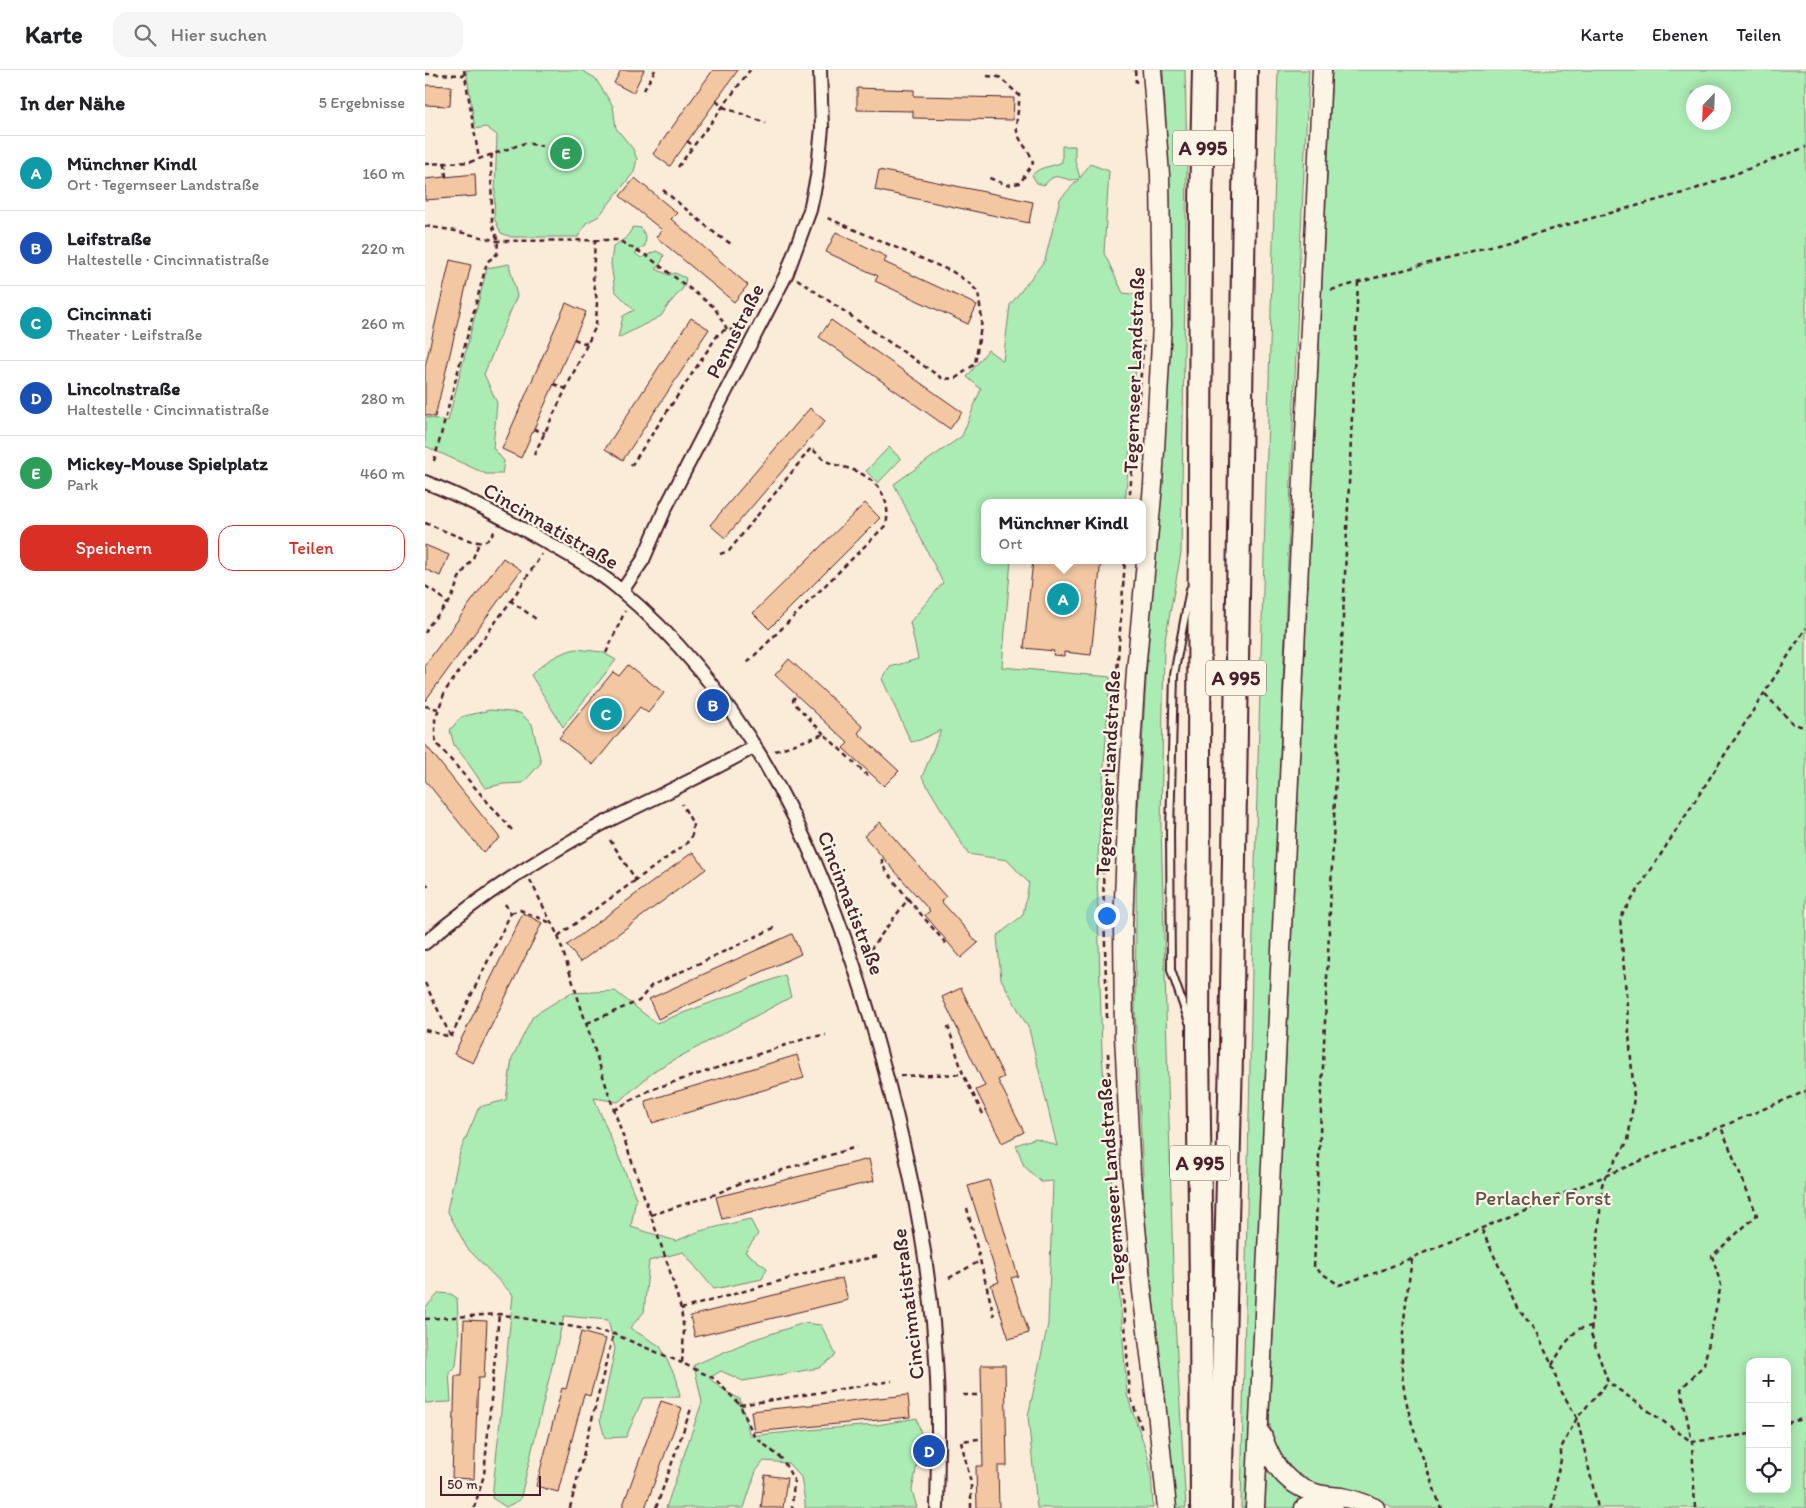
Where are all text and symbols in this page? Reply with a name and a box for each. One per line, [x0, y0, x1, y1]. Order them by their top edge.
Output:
search box [113, 12, 463, 57]
text: Karte [25, 20, 83, 49]
icon: search [131, 21, 159, 49]
text: Hier suchen [171, 23, 267, 46]
text: Karte [1581, 24, 1624, 46]
text: Ebenen [1652, 24, 1708, 46]
text: Teilen [1736, 24, 1781, 46]
north arrow [1686, 85, 1731, 130]
text: In der Nähe [20, 90, 125, 115]
text: 5 Ergebnisse [319, 93, 405, 112]
road number: A 995 [1173, 130, 1233, 166]
pin: E [550, 134, 582, 172]
text: Münchner Kindl [67, 152, 197, 175]
text: A [31, 164, 41, 183]
text: 160 m [362, 164, 405, 183]
text: Ort · Tegernseer Landstraße [67, 175, 259, 194]
text: Leifstraße [67, 227, 151, 250]
text: B [31, 239, 41, 258]
text: 220 m [361, 239, 405, 258]
text: Haltestelle · Cincinnatistraße [67, 250, 269, 269]
street label: Tegernseer Landstraße [1117, 266, 1150, 473]
street label: Pennstraße [700, 279, 769, 382]
text: Cincinnati [67, 302, 152, 325]
text: C [31, 314, 41, 333]
text: 260 m [361, 314, 405, 333]
text: Theater · Leifstraße [67, 325, 202, 344]
text: Lincolnstraße [67, 377, 180, 400]
text: D [31, 389, 41, 408]
text: 280 m [361, 389, 405, 408]
text: Haltestelle · Cincinnatistraße [67, 400, 269, 419]
text: Mickey-Mouse Spielplatz [67, 452, 268, 475]
text: E [32, 464, 40, 483]
text: 460 m [360, 464, 405, 483]
text: Park [67, 475, 98, 494]
street label: Cincinnatistraße [479, 477, 623, 574]
popup [981, 499, 1146, 564]
text: Münchner Kindl [999, 511, 1128, 534]
button: Speichern [20, 525, 208, 571]
button: Teilen [218, 525, 405, 571]
text: Ort [999, 534, 1023, 553]
pin: A [1047, 580, 1079, 618]
road number: A 995 [1206, 660, 1266, 696]
street label: Tegernseer Landstraße [1090, 669, 1125, 877]
pin: B [697, 686, 729, 724]
pin: C [590, 695, 622, 733]
street label: Cincinnatistraße [813, 827, 890, 978]
your location [1094, 903, 1120, 929]
street label: Tegernseer Landstraße [1091, 1077, 1130, 1285]
road number: A 995 [1170, 1146, 1230, 1180]
park label: Perlacher Forst [1475, 1185, 1611, 1210]
street label: Cincinnatistraße [886, 1227, 929, 1381]
map controls [1746, 1358, 1791, 1493]
button: + [1746, 1358, 1791, 1403]
button: − [1746, 1403, 1791, 1448]
pin: D [913, 1432, 945, 1470]
button: locate [1746, 1448, 1791, 1493]
scale bar [440, 1473, 541, 1496]
text: 50 m [447, 1476, 478, 1493]

